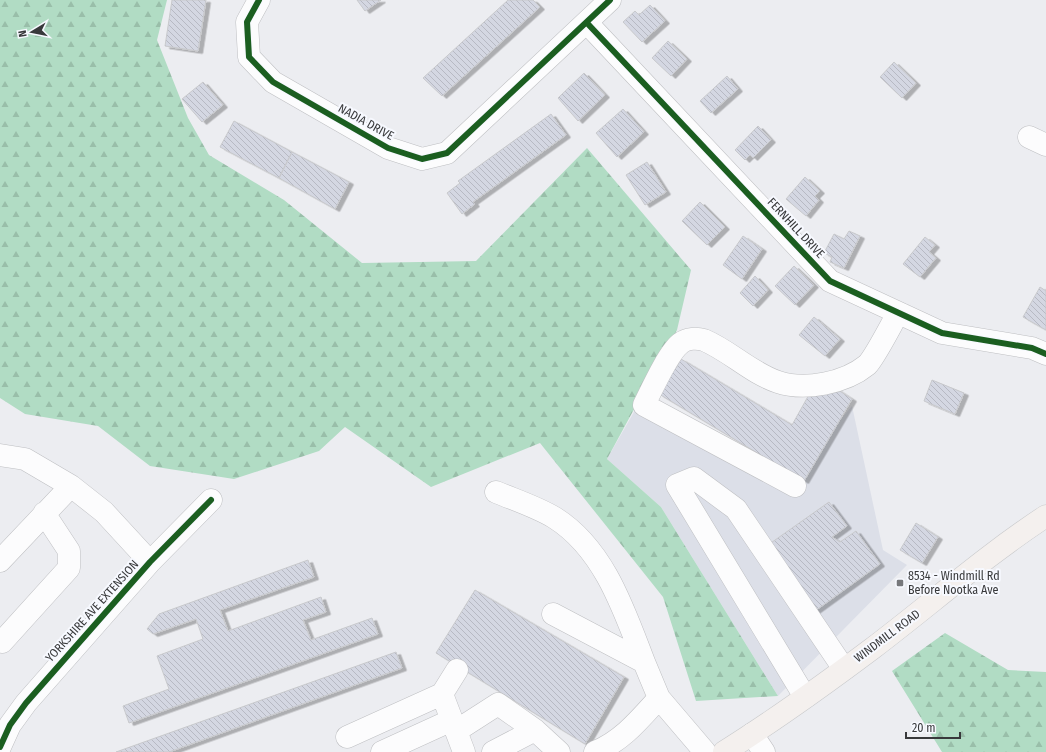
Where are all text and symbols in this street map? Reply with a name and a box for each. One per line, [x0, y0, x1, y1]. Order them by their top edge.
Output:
north arrow [12, 12, 52, 52]
text: N [16, 29, 30, 38]
street label: NADIA DRIVE [336, 101, 396, 143]
street label: FERNHILL DRIVE [765, 195, 828, 261]
street label: YORKSHIRE AVE EXTENSION [43, 557, 141, 665]
place label: 8534 - Windmill Rd Before Nootka Ave [908, 569, 1000, 597]
marker: 8534 - Windmill Rd Before Nootka Ave [895, 578, 905, 588]
street label: WINDMILL ROAD [851, 607, 923, 665]
scale bar [906, 714, 960, 740]
text: 20 m [912, 721, 936, 735]

